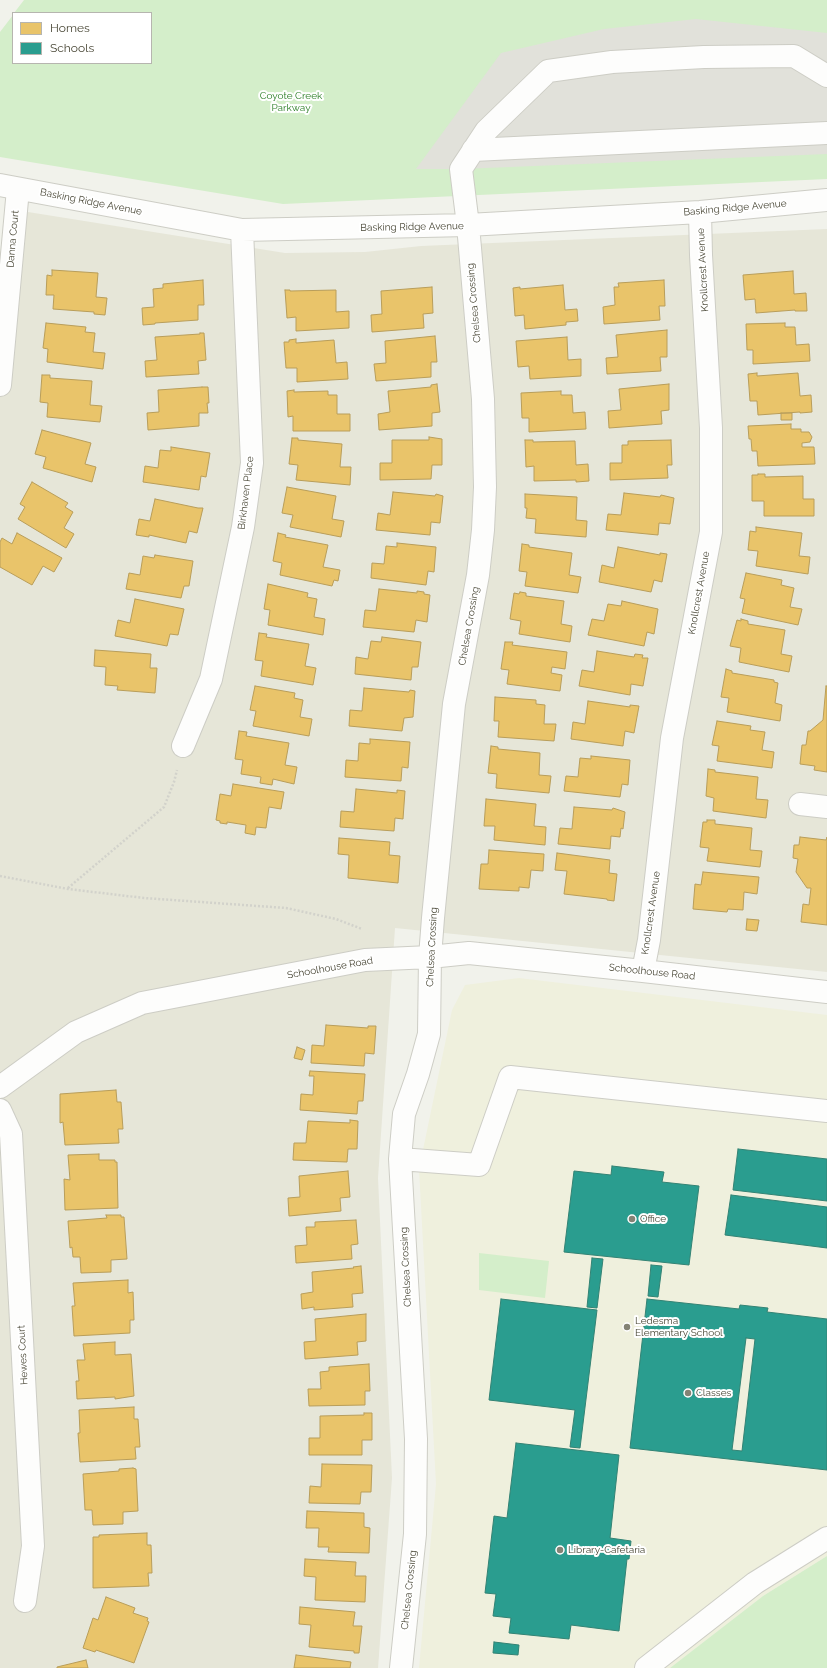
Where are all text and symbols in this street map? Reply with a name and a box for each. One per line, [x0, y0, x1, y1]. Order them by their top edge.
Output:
legend [12, 12, 152, 64]
text: Homes [50, 21, 90, 35]
text: Schools [50, 41, 94, 55]
park label: Coyote Creek Parkway [260, 90, 322, 114]
street label: Basking Ridge Avenue [39, 186, 143, 218]
street label: Basking Ridge Avenue [683, 198, 787, 218]
street label: Danna Court [5, 210, 21, 268]
street label: Basking Ridge Avenue [360, 220, 464, 234]
street label: Knollcrest Avenue [695, 228, 711, 312]
street label: Chelsea Crossing [465, 263, 483, 343]
street label: Birkhaven Place [236, 456, 256, 530]
street label: Knollcrest Avenue [686, 551, 712, 635]
street label: Chelsea Crossing [456, 586, 482, 666]
street label: Knollcrest Avenue [639, 870, 663, 956]
street label: Chelsea Crossing [424, 907, 440, 987]
street label: Schoolhouse Road [286, 955, 374, 981]
street label: Schoolhouse Road [608, 961, 696, 983]
place label: Office [640, 1213, 666, 1225]
marker: Office [627, 1214, 637, 1224]
street label: Chelsea Crossing [398, 1227, 414, 1307]
place label: Ledesma Elementary School [635, 1315, 723, 1338]
marker: Ledesma Elementary School [622, 1322, 632, 1332]
street label: Hewes Court [15, 1325, 31, 1385]
place label: Classes [696, 1387, 731, 1399]
marker: Classes [683, 1388, 693, 1398]
place label: Library-Cafetaria [568, 1544, 645, 1556]
marker: Library-Cafetaria [555, 1545, 565, 1555]
street label: Chelsea Crossing [399, 1550, 419, 1630]

